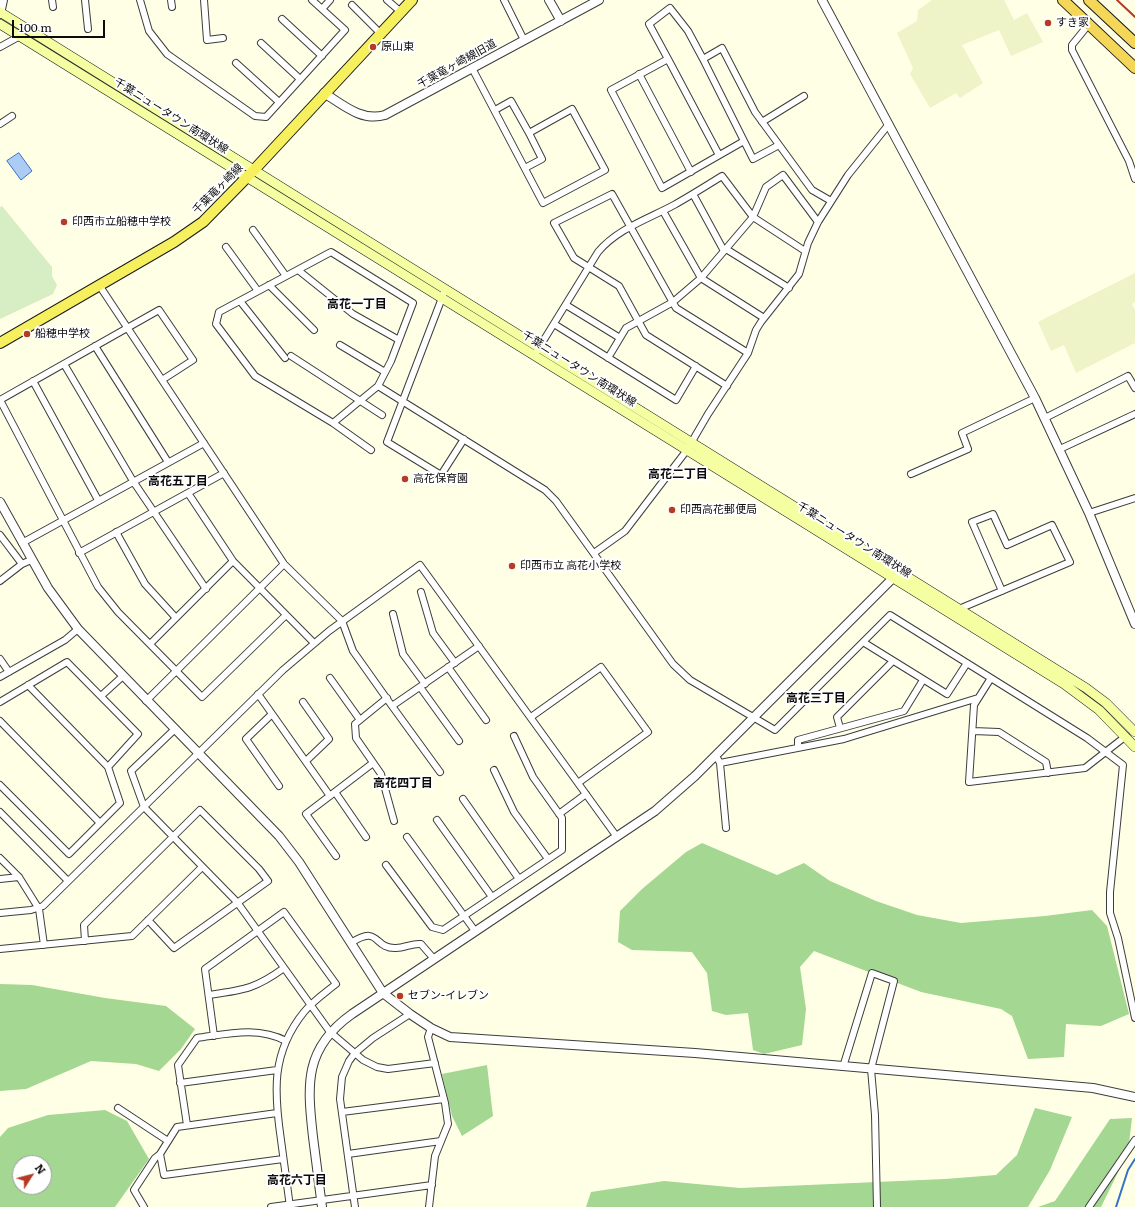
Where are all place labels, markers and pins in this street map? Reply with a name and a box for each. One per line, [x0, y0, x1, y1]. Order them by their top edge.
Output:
place label: すき家 [1056, 16, 1089, 30]
marker: すき家 [1043, 18, 1053, 28]
place label: 原山東 [381, 40, 414, 54]
marker: 原山東 [368, 42, 378, 52]
place label: 印西市立船穂中学校 [72, 215, 171, 229]
marker: 印西市立船穂中学校 [59, 217, 69, 227]
place label: 船穂中学校 [35, 327, 90, 341]
marker: 船穂中学校 [22, 329, 32, 339]
place label: 高花保育園 [413, 472, 468, 486]
marker: 高花保育園 [400, 474, 410, 484]
place label: 印西高花郵便局 [680, 503, 757, 517]
marker: 印西高花郵便局 [667, 505, 677, 515]
place label: 印西市立 高花小学校 [520, 559, 621, 573]
marker: 印西市立 高花小学校 [507, 561, 517, 571]
place label: セブン-イレブン [408, 989, 489, 1003]
marker: セブン-イレブン [395, 991, 405, 1001]

